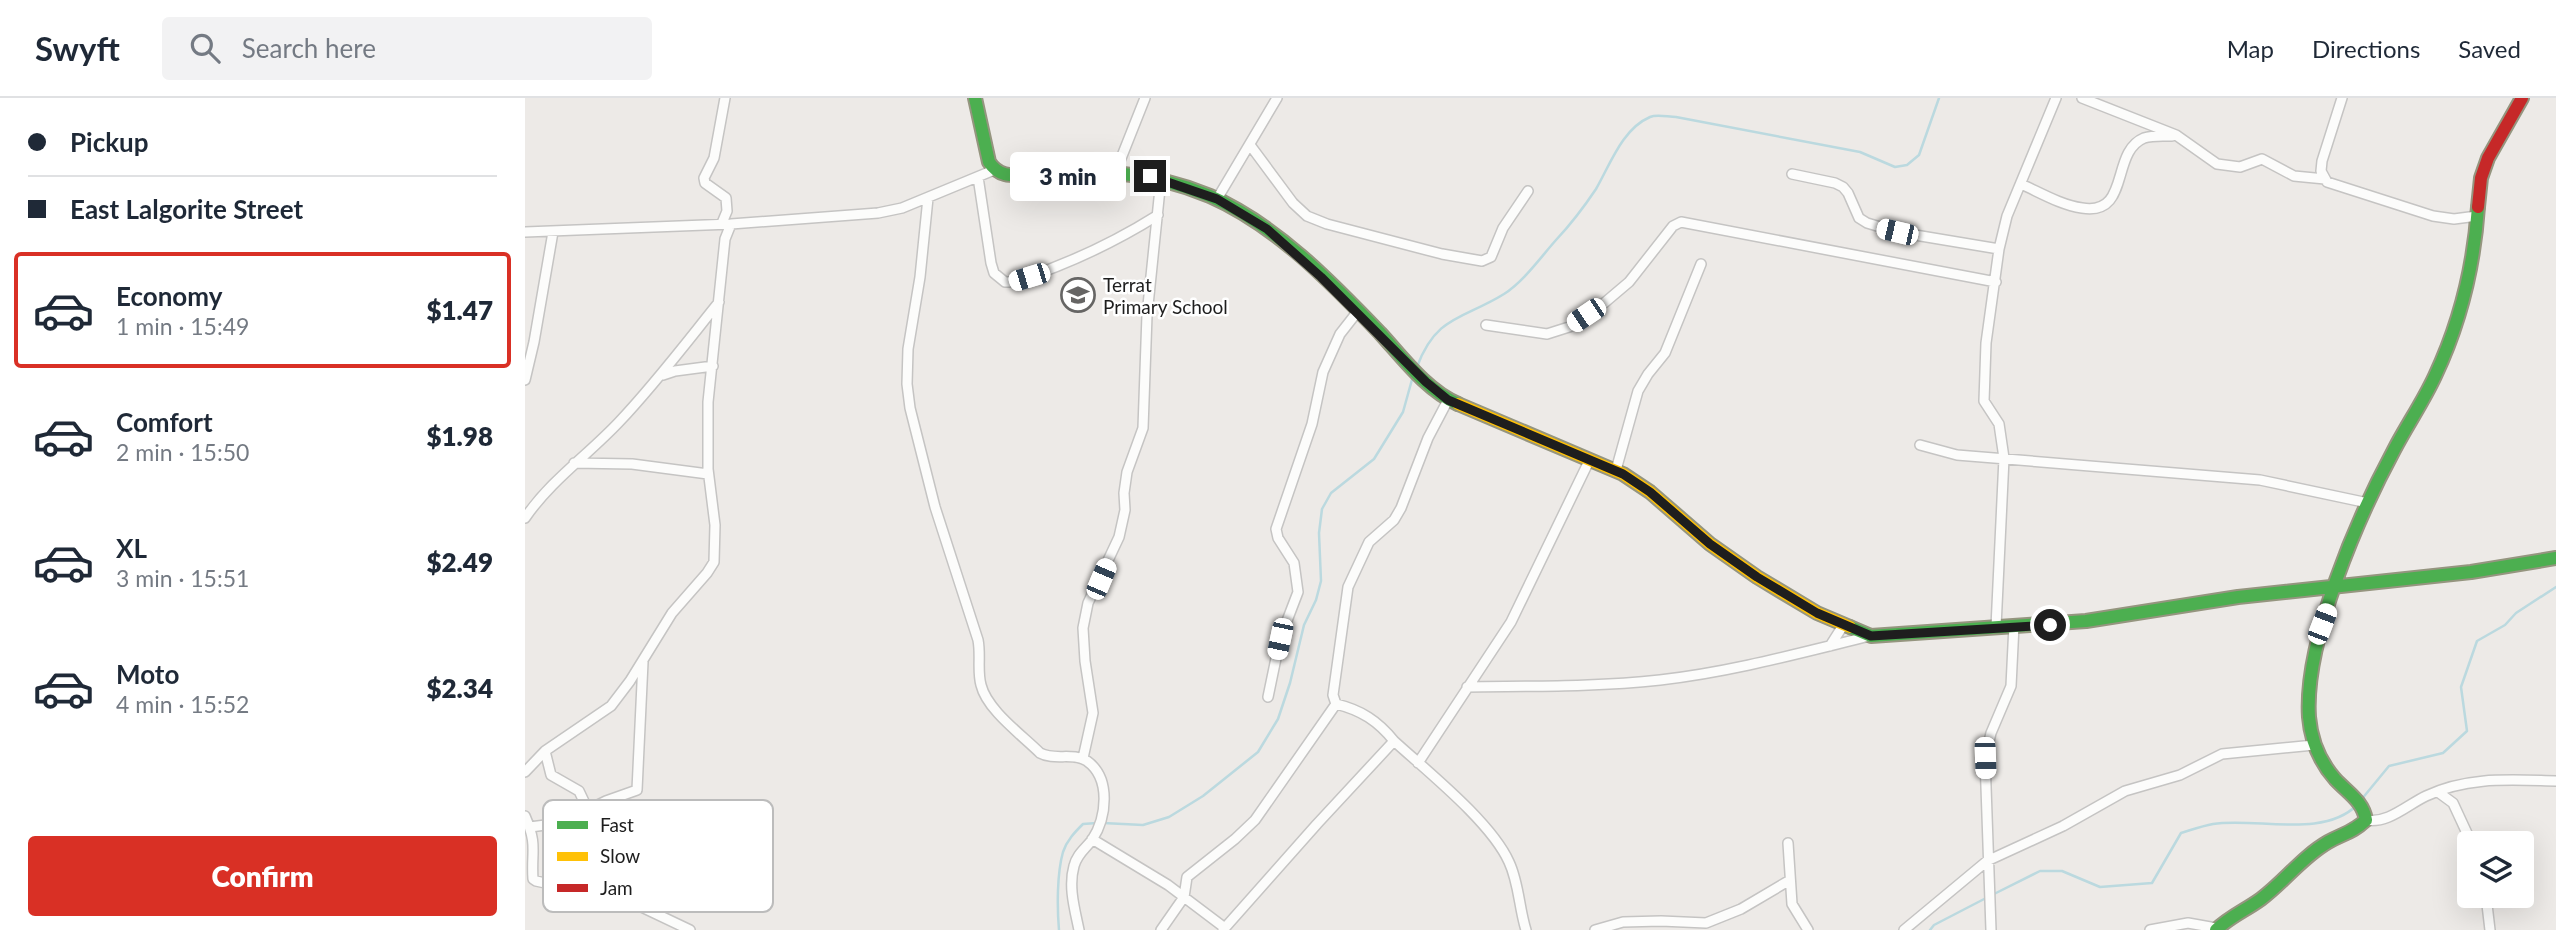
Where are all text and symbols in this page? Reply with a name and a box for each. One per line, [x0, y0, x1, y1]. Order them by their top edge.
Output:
search box [162, 17, 652, 80]
text: Swyft [35, 28, 120, 68]
icon: search [186, 29, 224, 67]
text: Search here [242, 32, 376, 64]
text: Map [2227, 34, 2274, 63]
text: Directions [2312, 34, 2420, 63]
text: Saved [2458, 34, 2521, 63]
text: Pickup [70, 126, 149, 158]
callout: 3 min [1010, 152, 1125, 200]
route end [1134, 160, 1166, 192]
text: 3 min [1039, 162, 1097, 190]
text: East Lalgorite Street [70, 193, 303, 225]
car [1875, 217, 1920, 247]
car [1006, 261, 1053, 293]
place label: Terrat Primary School [1103, 273, 1228, 318]
school or university icon: Terrat Primary School [1059, 276, 1097, 314]
icon: car [32, 279, 95, 342]
text: Economy [116, 280, 222, 312]
text: $1.47 [426, 294, 493, 326]
car [1563, 295, 1610, 335]
text: 1 min · 15:49 [116, 312, 249, 340]
icon: car [32, 405, 95, 468]
text: Comfort [116, 406, 213, 438]
text: $1.98 [426, 420, 493, 452]
text: 2 min · 15:50 [116, 438, 249, 466]
icon: car [32, 531, 95, 594]
text: XL [116, 532, 147, 564]
text: $2.49 [426, 546, 493, 578]
car [1084, 556, 1119, 602]
text: 3 min · 15:51 [116, 564, 249, 592]
car [2305, 601, 2340, 647]
route start [2034, 609, 2066, 641]
car [1266, 616, 1295, 662]
icon: car [32, 657, 95, 720]
text: Moto [116, 658, 179, 690]
text: $2.34 [426, 672, 493, 704]
text: 4 min · 15:52 [116, 690, 249, 718]
car [1974, 737, 1997, 779]
legend [543, 800, 773, 912]
text: Fast [600, 813, 634, 836]
map controls [2457, 831, 2534, 908]
button: layers [2457, 831, 2534, 908]
button: Confirm [28, 836, 497, 916]
text: Slow [600, 844, 640, 867]
text: Jam [600, 876, 633, 899]

